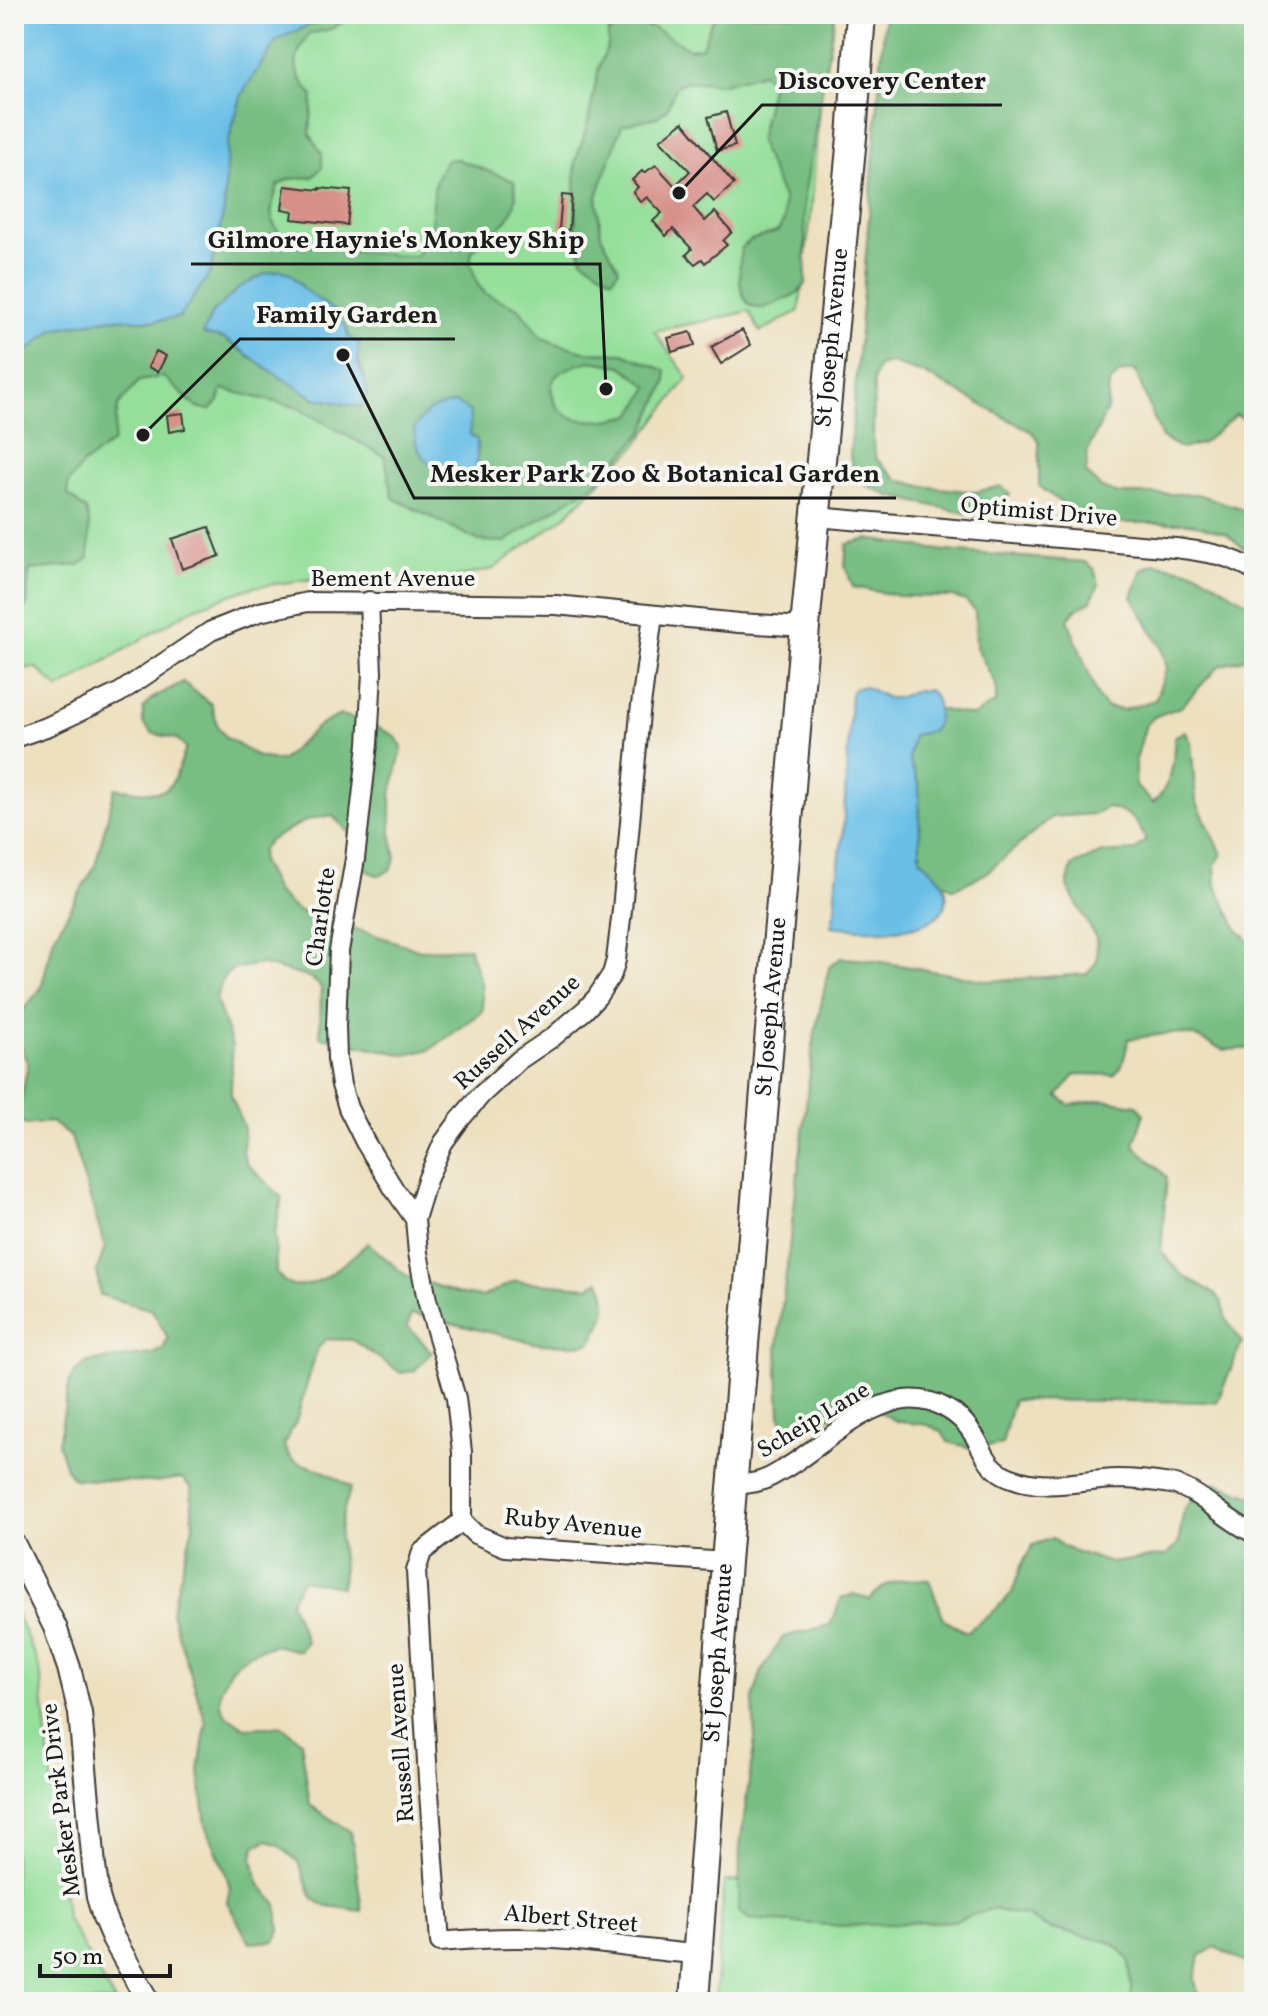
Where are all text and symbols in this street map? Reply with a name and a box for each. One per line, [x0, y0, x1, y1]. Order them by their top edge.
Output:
callout: Discovery Center [762, 55, 1002, 105]
text: Discovery Center [778, 64, 986, 100]
callout: Gilmore Haynie's Monkey Ship [191, 214, 600, 264]
text: Gilmore Haynie's Monkey Ship [208, 223, 584, 259]
street label: St Joseph Avenue [807, 247, 858, 429]
callout: Family Garden [240, 289, 455, 339]
text: Family Garden [256, 298, 438, 334]
callout: Mesker Park Zoo & Botanical Garden [414, 448, 896, 498]
text: Mesker Park Zoo & Botanical Garden [430, 457, 880, 493]
street label: Optimist Drive [959, 489, 1119, 537]
street label: Bement Avenue [311, 563, 476, 597]
street label: Charlotte [298, 865, 346, 969]
street label: St Joseph Avenue [748, 916, 797, 1098]
street label: Russell Avenue [447, 967, 589, 1099]
street label: Scheip Lane [751, 1374, 877, 1468]
street label: Ruby Avenue [502, 1501, 644, 1549]
street label: St Joseph Avenue [696, 1562, 743, 1744]
street label: Russell Avenue [379, 1662, 425, 1824]
street label: Mesker Park Drive [33, 1701, 91, 1899]
street label: Albert Street [502, 1897, 640, 1943]
scale bar [40, 1928, 170, 1978]
text: 50 m [52, 1941, 104, 1975]

